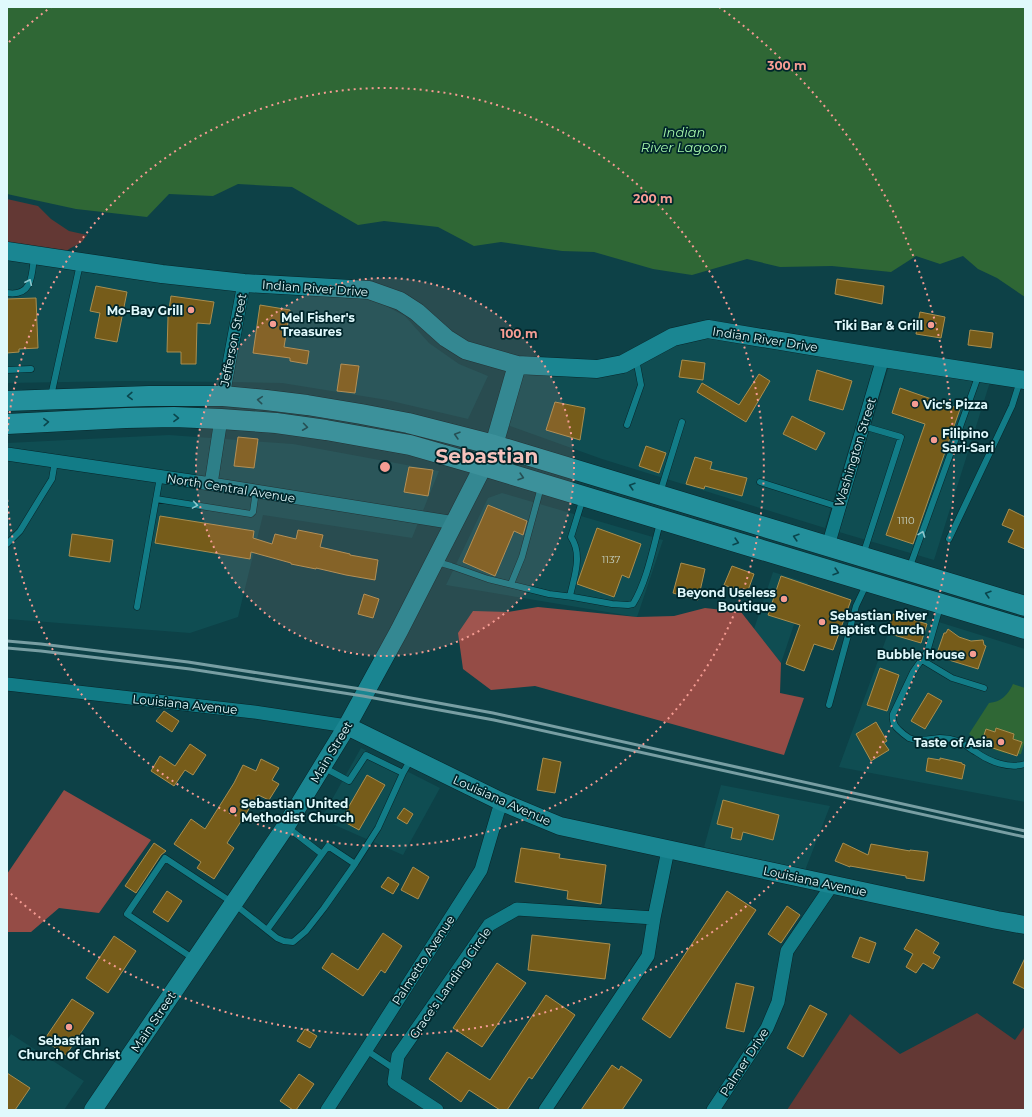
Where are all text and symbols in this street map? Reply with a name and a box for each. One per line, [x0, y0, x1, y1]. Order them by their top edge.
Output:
text: 300 m [766, 58, 807, 73]
water label: Indian River Lagoon [641, 124, 727, 155]
text: 200 m [633, 191, 673, 206]
street label: Indian River Drive [261, 277, 369, 299]
one-way arrow [24, 279, 32, 286]
street label: Jefferson Street [216, 292, 249, 389]
place label: Mo-Bay Grill [107, 303, 183, 318]
marker: Mo-Bay Grill [186, 305, 196, 315]
place label: Mel Fisher's Treasures [281, 310, 356, 339]
place label: Tiki Bar & Grill [835, 318, 923, 333]
marker: Mel Fisher's Treasures [268, 319, 278, 329]
marker: Tiki Bar & Grill [926, 320, 936, 330]
street label: Indian River Drive [711, 323, 819, 355]
text: 100 m [501, 326, 537, 341]
one-way arrow [127, 392, 133, 400]
one-way arrow [257, 395, 263, 404]
street label: Washington Street [831, 396, 879, 508]
place label: Vic's Pizza [922, 397, 988, 412]
marker: Vic's Pizza [910, 399, 920, 409]
one-way arrow [173, 413, 179, 422]
one-way arrow [43, 418, 49, 426]
one-way arrow [302, 422, 308, 431]
place label: Filipino Sari-Sari [942, 426, 994, 455]
one-way arrow [453, 431, 460, 440]
marker: Filipino Sari-Sari [929, 435, 939, 445]
district label: Sebastian [436, 444, 538, 468]
centre of rings [378, 460, 392, 474]
street label: North Central Avenue [166, 470, 296, 506]
one-way arrow [517, 472, 524, 481]
one-way arrow [628, 483, 635, 491]
one-way arrow [192, 500, 198, 509]
house number: 1110 [897, 514, 915, 527]
one-way arrow [917, 530, 925, 537]
one-way arrow [793, 533, 800, 541]
one-way arrow [733, 537, 740, 546]
house number: 1137 [602, 553, 620, 566]
one-way arrow [833, 567, 840, 576]
place label: Beyond Useless Boutique [677, 585, 777, 614]
one-way arrow [984, 590, 991, 599]
marker: Beyond Useless Boutique [779, 594, 789, 604]
place label: Sebastian River Baptist Church [830, 608, 927, 637]
marker: Sebastian River Baptist Church [817, 617, 827, 627]
place label: Bubble House [877, 647, 965, 662]
marker: Bubble House [968, 649, 978, 659]
street label: Louisiana Avenue [132, 691, 238, 717]
street label: Main Street [307, 718, 355, 786]
place label: Taste of Asia [914, 735, 993, 750]
marker: Taste of Asia [996, 737, 1006, 747]
street label: Louisiana Avenue [451, 772, 553, 828]
place label: Sebastian United Methodist Church [241, 796, 354, 825]
marker: Sebastian United Methodist Church [228, 805, 238, 815]
street label: Louisiana Avenue [762, 863, 868, 899]
street label: Palmetto Avenue [388, 912, 458, 1008]
street label: Grace's Landing Circle [406, 924, 494, 1042]
street label: Main Street [127, 989, 179, 1055]
marker: Sebastian Church of Christ [64, 1022, 74, 1032]
street label: Palmer Drive [716, 1025, 772, 1099]
place label: Sebastian Church of Christ [18, 1033, 121, 1062]

